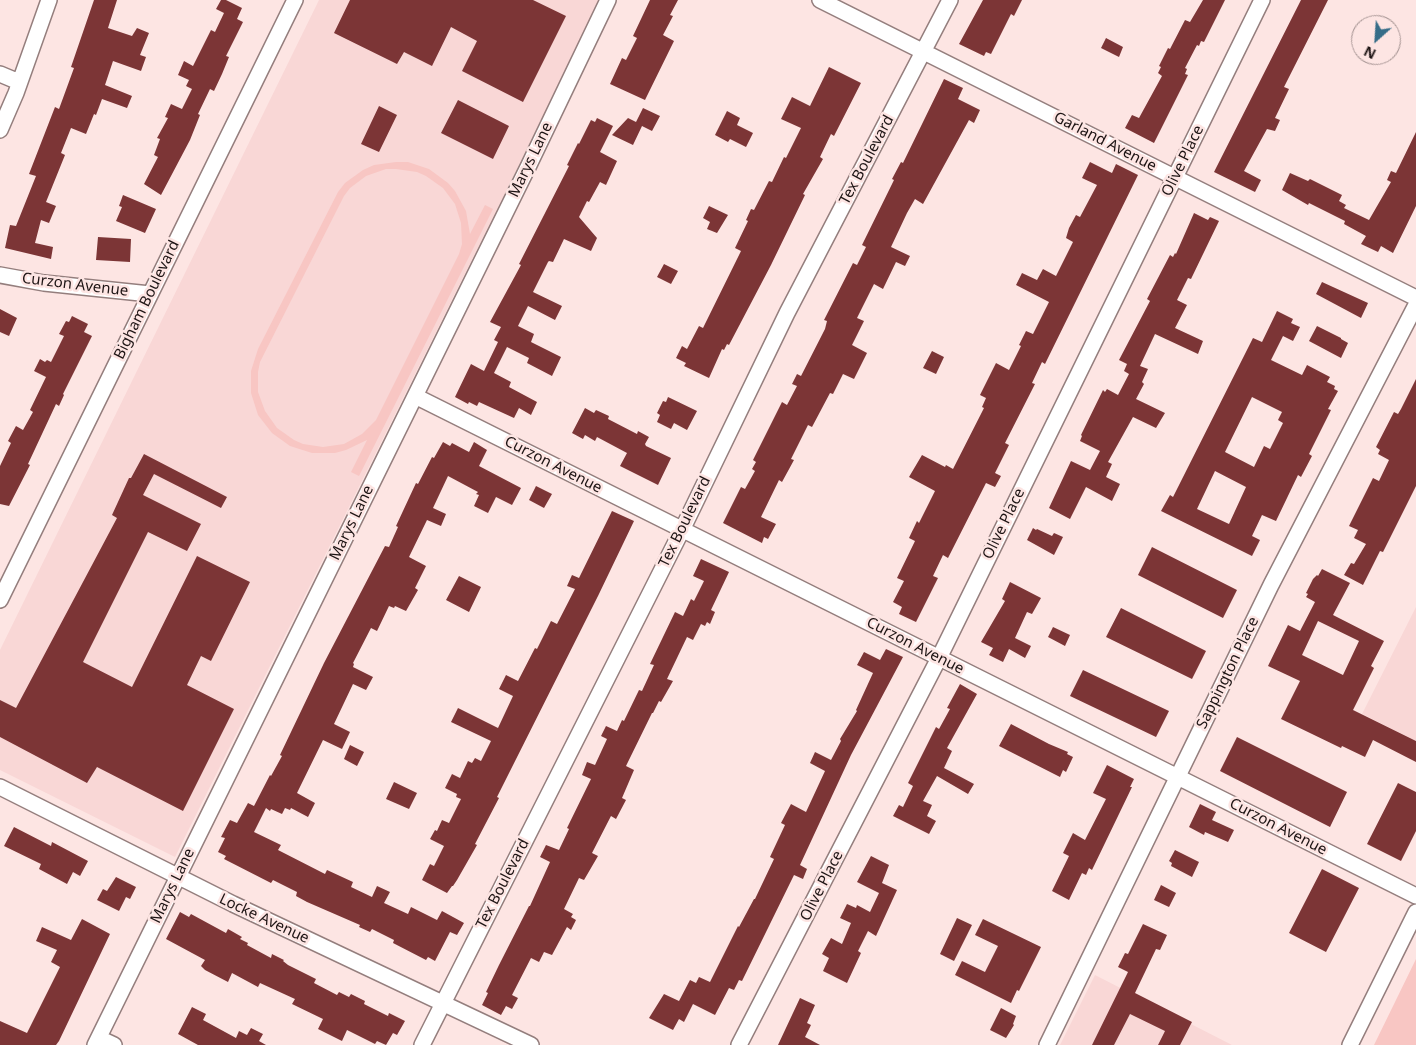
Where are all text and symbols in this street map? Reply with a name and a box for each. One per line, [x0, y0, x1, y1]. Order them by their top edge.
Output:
north arrow [1351, 15, 1401, 65]
text: N [1360, 42, 1379, 64]
street label: Garland Avenue [1051, 108, 1159, 176]
street label: Tex Boulevard [836, 112, 898, 208]
street label: Marys Lane [505, 120, 557, 200]
street label: Olive Place [1158, 123, 1208, 199]
street label: Bigham Boulevard [110, 238, 184, 362]
street label: Curzon Avenue [21, 270, 129, 300]
street label: Curzon Avenue [501, 433, 605, 497]
street label: Tex Boulevard [655, 474, 715, 570]
street label: Marys Lane [326, 483, 378, 563]
street label: Olive Place [979, 486, 1029, 562]
street label: Curzon Avenue [863, 614, 967, 678]
street label: Sappington Place [1193, 614, 1263, 732]
street label: Curzon Avenue [1226, 795, 1330, 859]
street label: Tex Boulevard [473, 836, 533, 932]
street label: Marys Lane [147, 846, 199, 926]
street label: Olive Place [797, 848, 847, 924]
street label: Locke Avenue [216, 890, 312, 948]

